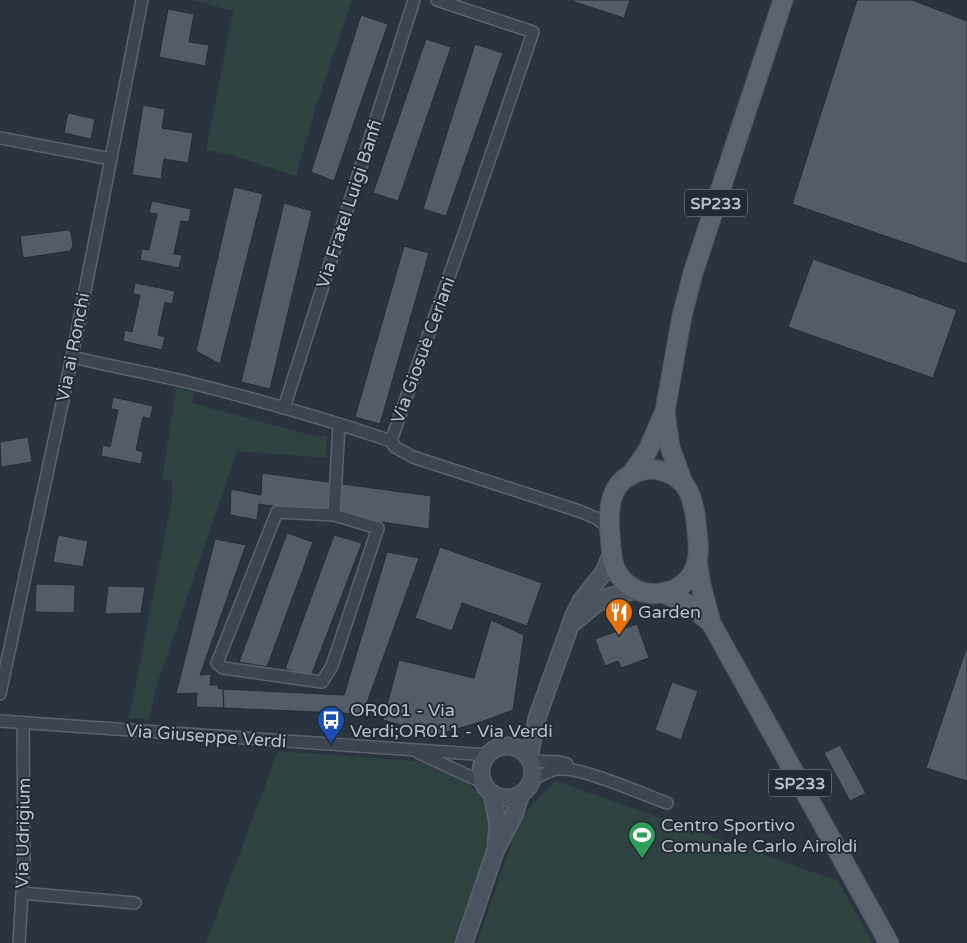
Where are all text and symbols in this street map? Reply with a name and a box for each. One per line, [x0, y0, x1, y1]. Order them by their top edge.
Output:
street label: Via Fratel Luigi Banfi [311, 117, 387, 291]
road number: SP233 [685, 190, 747, 217]
street label: Via Giosuè Ceriani [386, 274, 460, 426]
street label: Via ai Ronchi [52, 291, 94, 403]
restaurant icon: Garden [604, 597, 634, 636]
place label: Garden [638, 601, 701, 623]
place label: OR001 - Via Verdi;OR011 - Via Verdi [350, 699, 553, 742]
bus stop icon: OR001 - Via Verdi;OR011 - Via Verdi [316, 705, 346, 744]
street label: Via Giuseppe Verdi [125, 719, 287, 753]
road number: SP233 [769, 770, 831, 796]
street label: Via Udrigium [11, 777, 35, 889]
place label: Centro Sportivo Comunale Carlo Airoldi [661, 814, 857, 857]
sports icon: Centro Sportivo Comunale Carlo Airoldi [627, 820, 657, 859]

